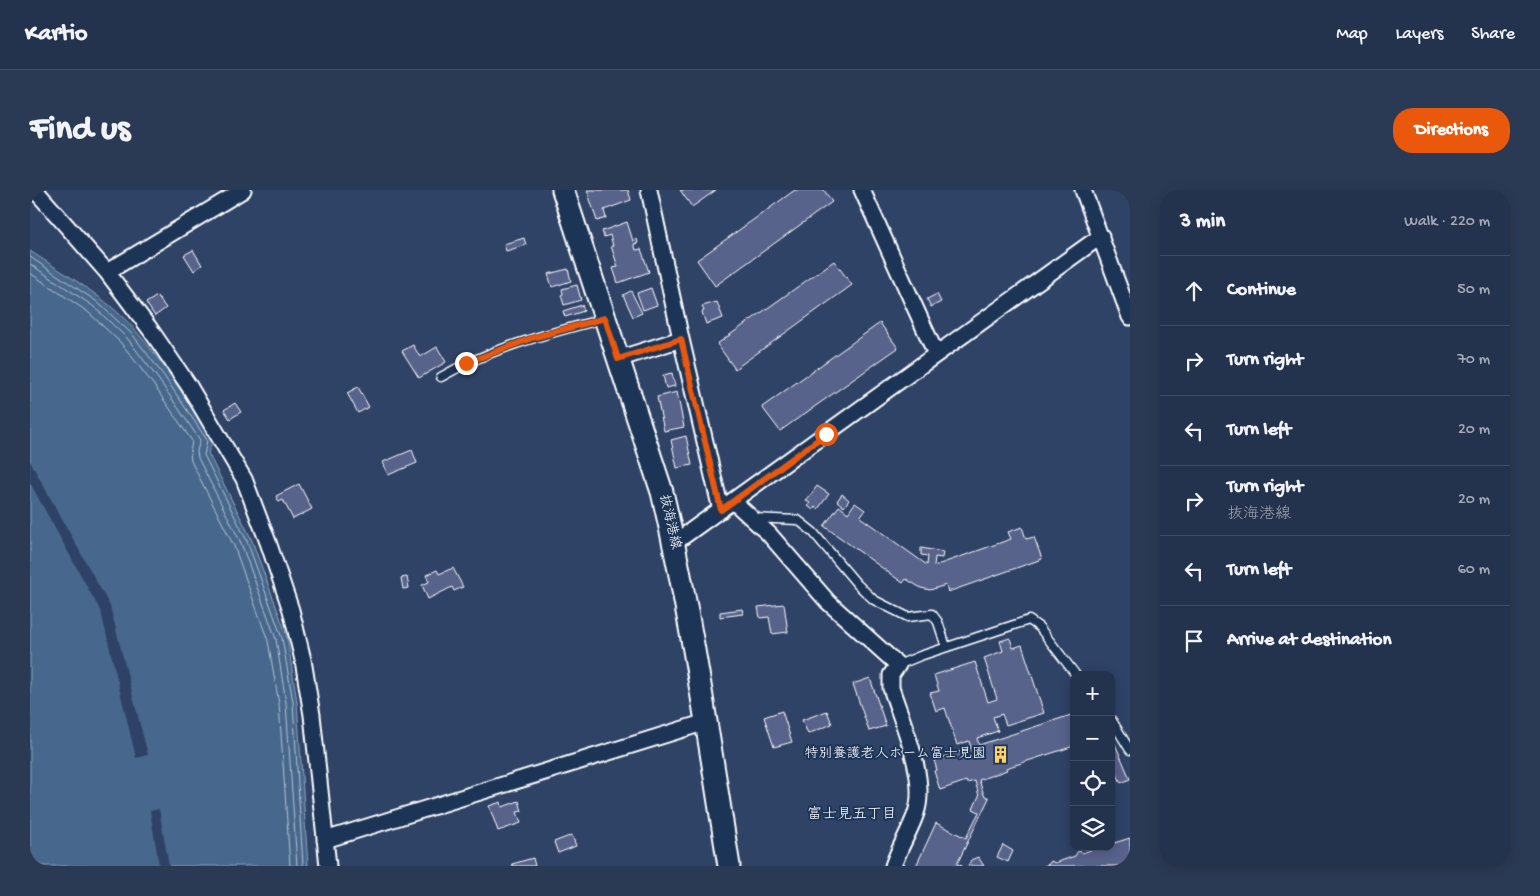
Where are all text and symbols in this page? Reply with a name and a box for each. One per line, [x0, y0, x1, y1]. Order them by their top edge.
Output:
text: Kartio [25, 20, 88, 49]
text: Map [1336, 24, 1368, 45]
text: Layers [1396, 24, 1443, 45]
text: Share [1471, 24, 1515, 45]
button: Directions [1393, 108, 1510, 153]
text: Find us [30, 110, 130, 151]
text: 3 min [1180, 210, 1225, 235]
text: Walk · 220 m [1404, 213, 1490, 232]
icon: ahead [1180, 277, 1208, 305]
text: Continue [1227, 279, 1296, 302]
text: 50 m [1457, 281, 1490, 300]
icon: right [1180, 347, 1208, 375]
text: Turn right [1227, 349, 1303, 372]
text: 70 m [1457, 351, 1490, 370]
route end [455, 352, 478, 375]
icon: left [1180, 417, 1208, 445]
text: Turn left [1227, 419, 1291, 442]
text: 20 m [1458, 421, 1490, 440]
route start [815, 423, 838, 446]
text: Turn right [1227, 476, 1303, 499]
icon: right [1180, 487, 1208, 515]
text: 20 m [1458, 491, 1490, 510]
street label: 抜海港線 [654, 493, 684, 551]
text: 抜海港線 [1227, 506, 1291, 525]
icon: left [1180, 557, 1208, 585]
text: Turn left [1227, 559, 1291, 582]
text: 60 m [1458, 561, 1490, 580]
icon: arrive [1180, 627, 1208, 655]
text: Arrive at destination [1227, 629, 1391, 652]
map controls [1070, 671, 1115, 851]
button: + [1070, 671, 1115, 716]
button: − [1070, 716, 1115, 761]
building icon: 特別養護老人ホーム富士見園 [990, 744, 1010, 764]
place label: 特別養護老人ホーム富士見園 [805, 745, 986, 763]
button: locate [1070, 761, 1115, 806]
district label: 富士見五丁目 [807, 805, 897, 824]
button: layers [1070, 806, 1115, 851]

